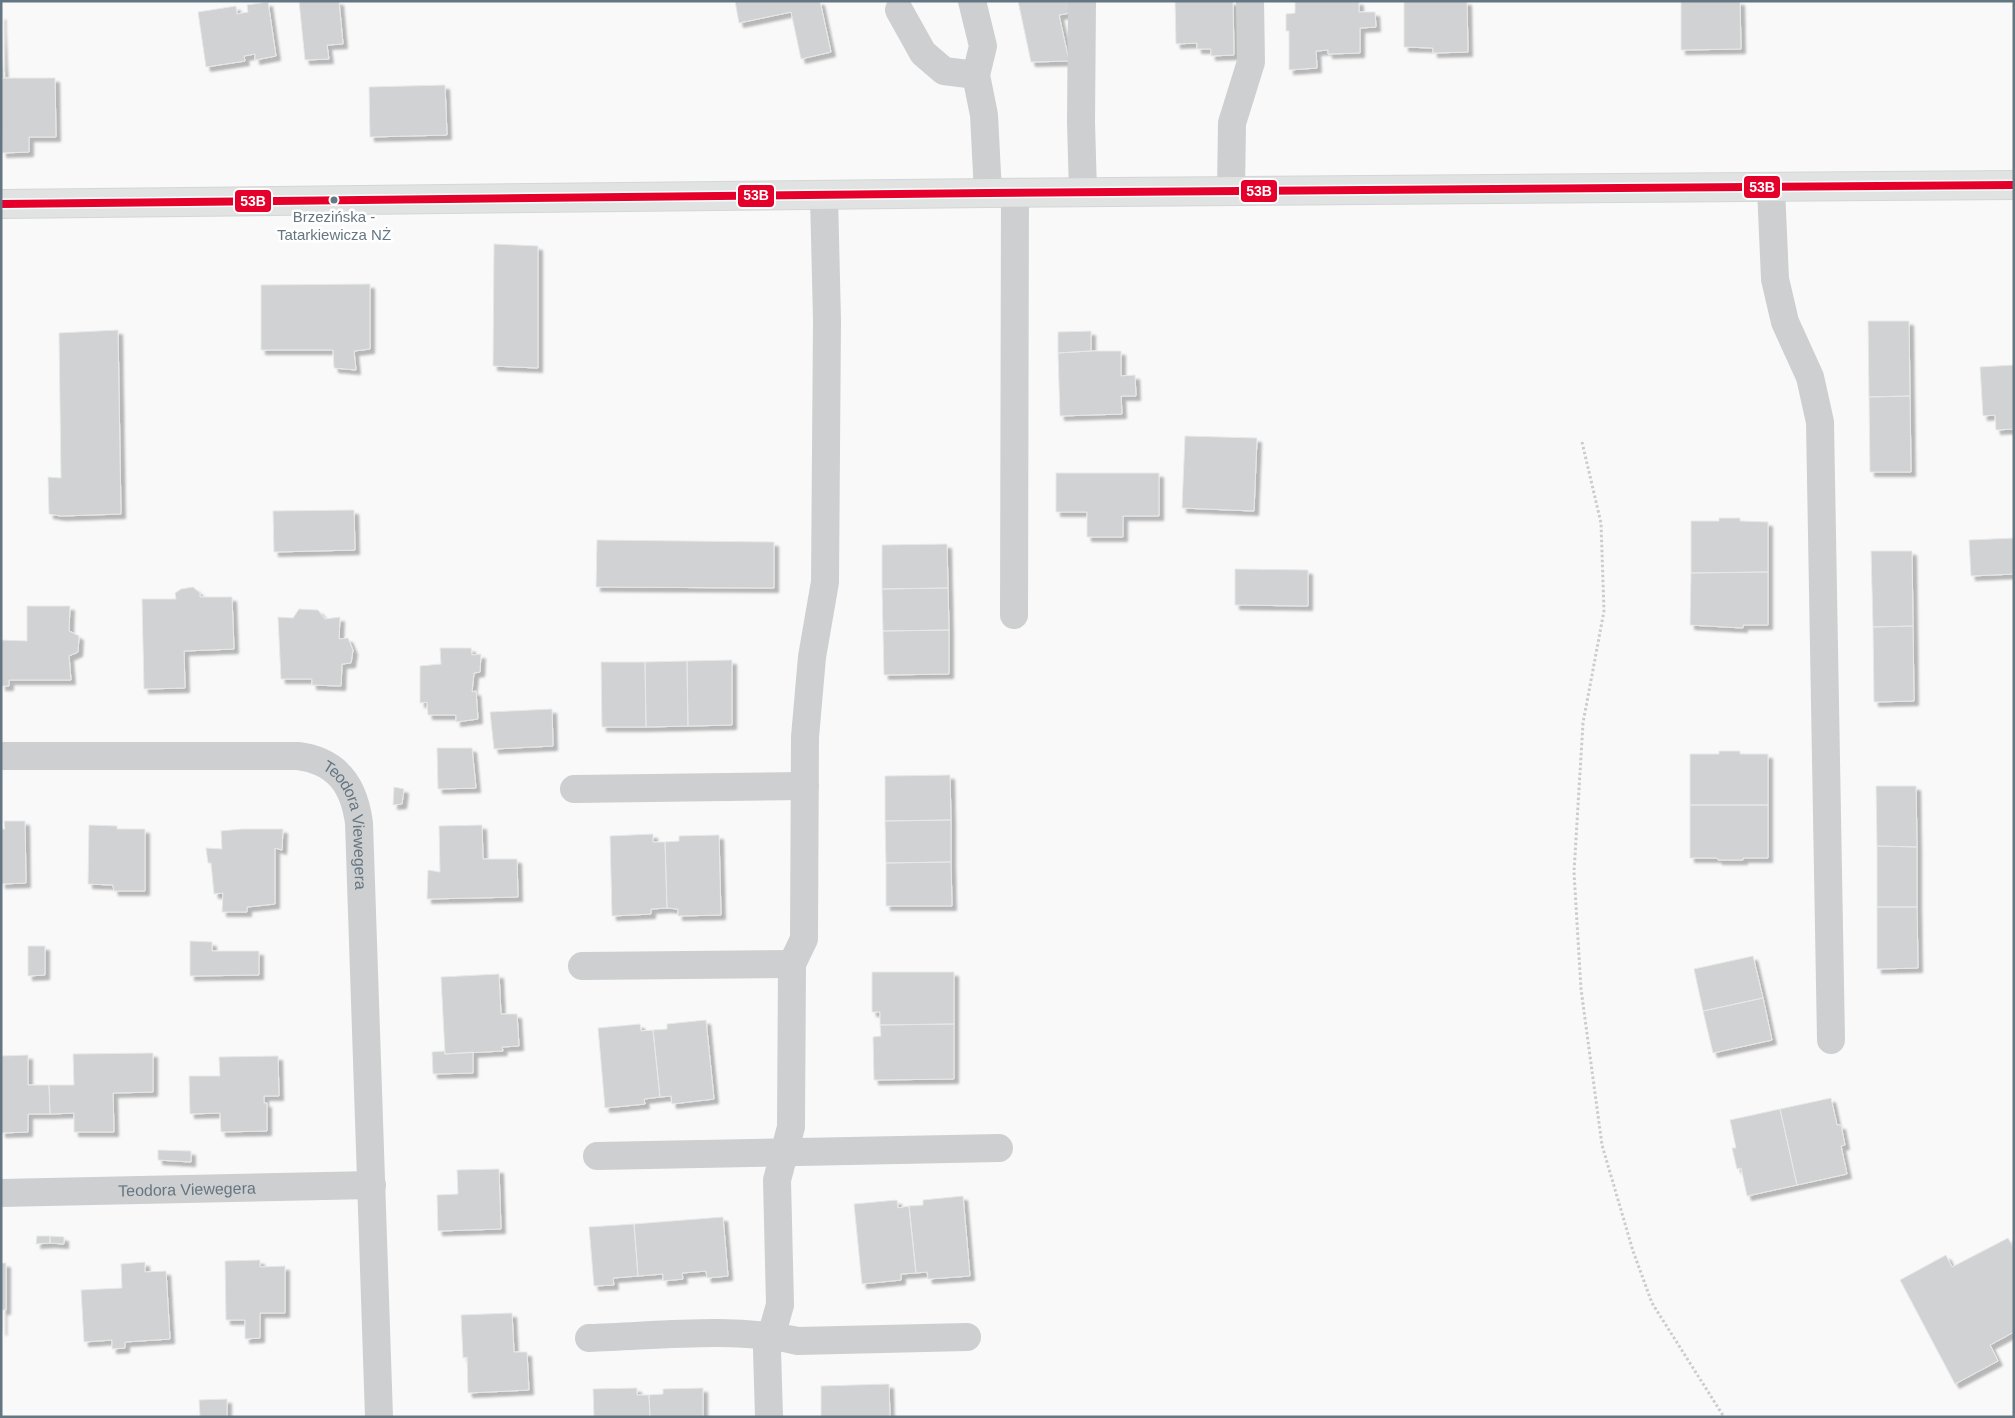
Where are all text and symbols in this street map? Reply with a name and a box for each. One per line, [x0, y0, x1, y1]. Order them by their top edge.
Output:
line badge: 53B [1743, 175, 1781, 199]
line badge: 53B [1240, 179, 1278, 203]
text: 53B [1749, 179, 1775, 195]
text: 53B [1246, 183, 1272, 199]
line badge: 53B [737, 184, 775, 208]
text: 53B [743, 187, 769, 203]
line badge: 53B [234, 189, 272, 213]
text: 53B [240, 193, 266, 209]
marker: Brzezińska - Tatarkiewicza NŻ [329, 195, 339, 205]
place label: Brzezińska - Tatarkiewicza NŻ [277, 208, 391, 243]
street label: Teodora Viewegera [321, 757, 370, 890]
street label: Teodora Viewegera [118, 1179, 256, 1199]

